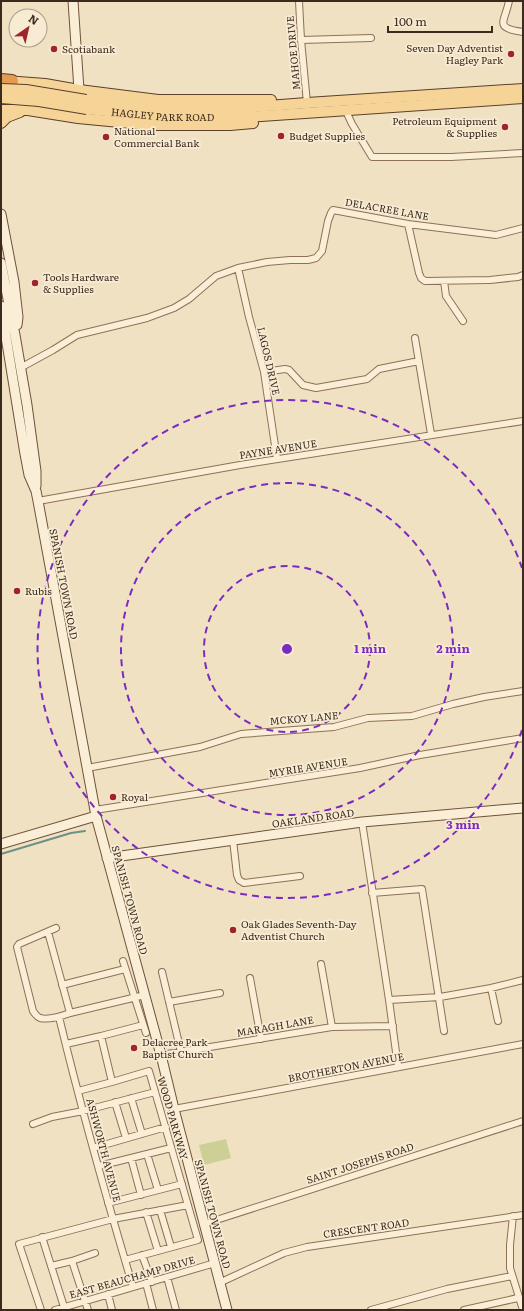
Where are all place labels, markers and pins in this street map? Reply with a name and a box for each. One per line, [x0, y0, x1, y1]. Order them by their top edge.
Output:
place label: Seven Day Adventist Hagley Park [406, 40, 504, 67]
place label: Scotiabank [62, 41, 116, 56]
marker: Scotiabank [49, 44, 59, 54]
marker: Seven Day Adventist Hagley Park [506, 49, 516, 59]
place label: Petroleum Equipment & Supplies [392, 113, 497, 140]
marker: Petroleum Equipment & Supplies [500, 122, 510, 132]
place label: National Commercial Bank [114, 123, 200, 150]
place label: Budget Supplies [289, 128, 366, 143]
marker: Budget Supplies [276, 131, 286, 141]
marker: National Commercial Bank [101, 132, 111, 142]
place label: Tools Hardware & Supplies [43, 269, 119, 296]
marker: Tools Hardware & Supplies [30, 278, 40, 288]
place label: Rubis [25, 583, 52, 598]
marker: Rubis [12, 586, 22, 596]
centre of rings [280, 642, 294, 656]
place label: Royal [121, 789, 149, 804]
marker: Royal [108, 792, 118, 802]
place label: Oak Glades Seventh-Day Adventist Church [241, 916, 357, 943]
marker: Oak Glades Seventh-Day Adventist Church [228, 925, 238, 935]
place label: Delacree Park Baptist Church [142, 1034, 214, 1061]
marker: Delacree Park Baptist Church [129, 1043, 139, 1053]

